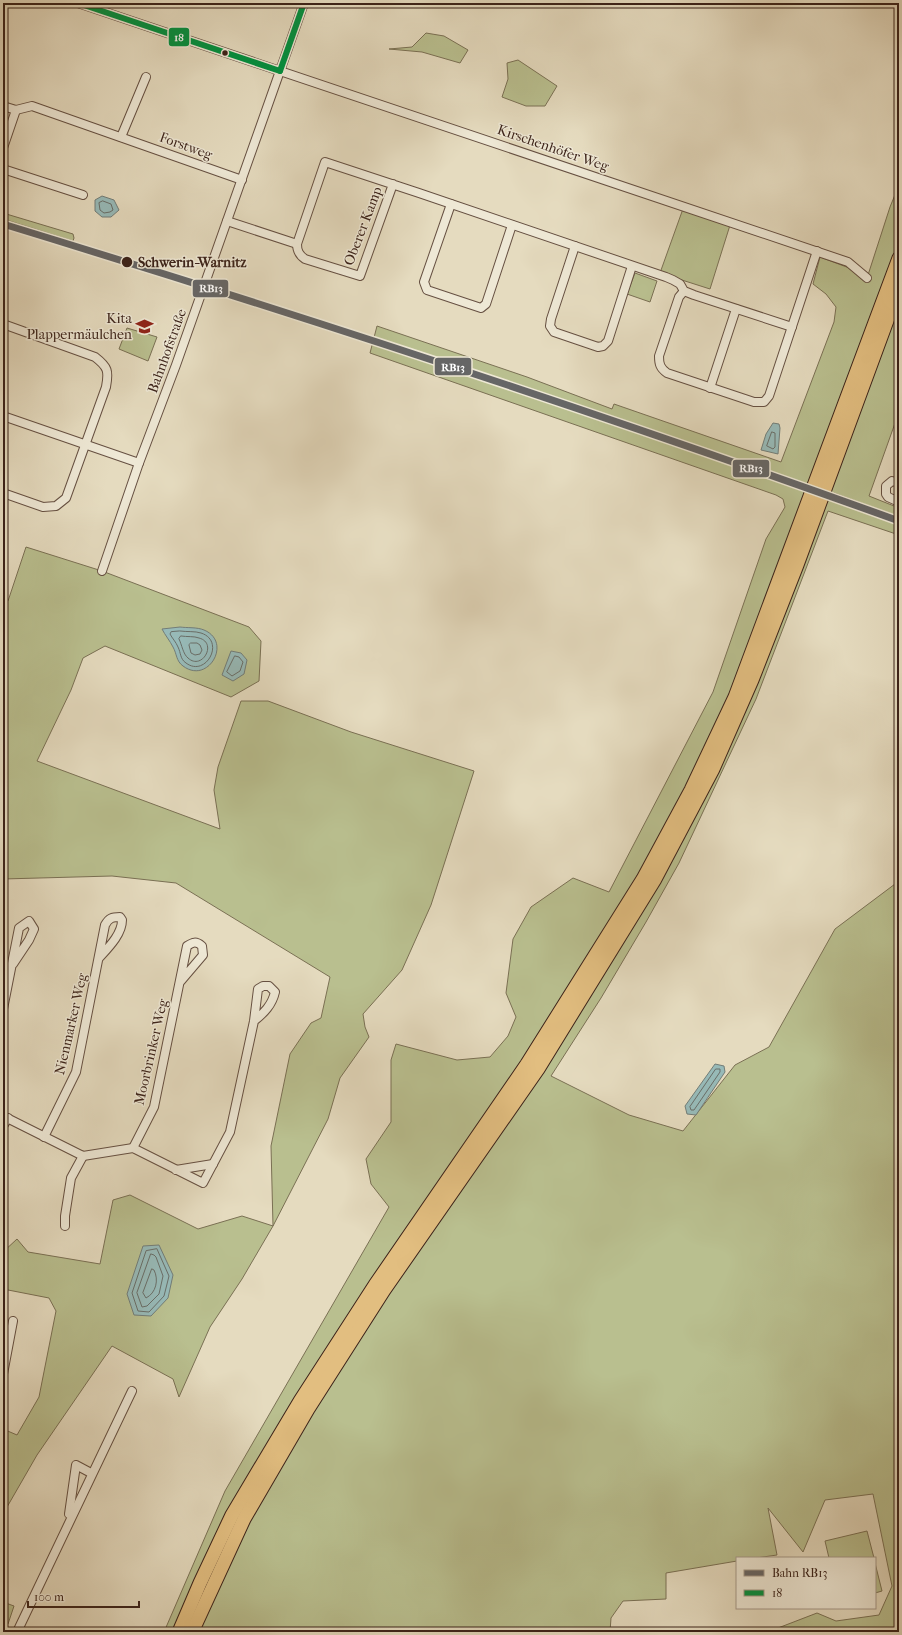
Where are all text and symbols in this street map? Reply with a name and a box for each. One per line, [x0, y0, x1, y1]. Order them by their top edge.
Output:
line badge: 18 [168, 27, 190, 47]
text: 18 [174, 31, 184, 44]
unlabelled marker [220, 48, 230, 58]
street label: Kirschenhöfer Weg [495, 121, 611, 175]
street label: Forstweg [157, 129, 215, 164]
street label: Oberer Kamp [340, 184, 386, 268]
place label: Schwerin-Warnitz [138, 254, 247, 271]
marker: Schwerin-Warnitz [120, 255, 134, 269]
line badge: RB13 [192, 279, 229, 298]
text: RB13 [199, 282, 223, 295]
street label: Bahnhofstraße [144, 307, 190, 395]
place label: Kita Plappermäulchen [26, 310, 133, 343]
school or university icon: Kita Plappermäulchen [135, 316, 155, 336]
line badge: RB13 [434, 357, 472, 376]
text: RB13 [441, 361, 465, 374]
line badge: RB13 [732, 459, 770, 478]
text: RB13 [739, 462, 763, 475]
street label: Nienmarker Weg [51, 971, 91, 1076]
street label: Moorbrinker Weg [131, 997, 172, 1107]
legend [736, 1557, 876, 1609]
text: Bahn RB13 [772, 1566, 827, 1580]
scale bar [28, 1583, 139, 1609]
text: 18 [772, 1586, 782, 1600]
text: 100 m [34, 1590, 64, 1604]

